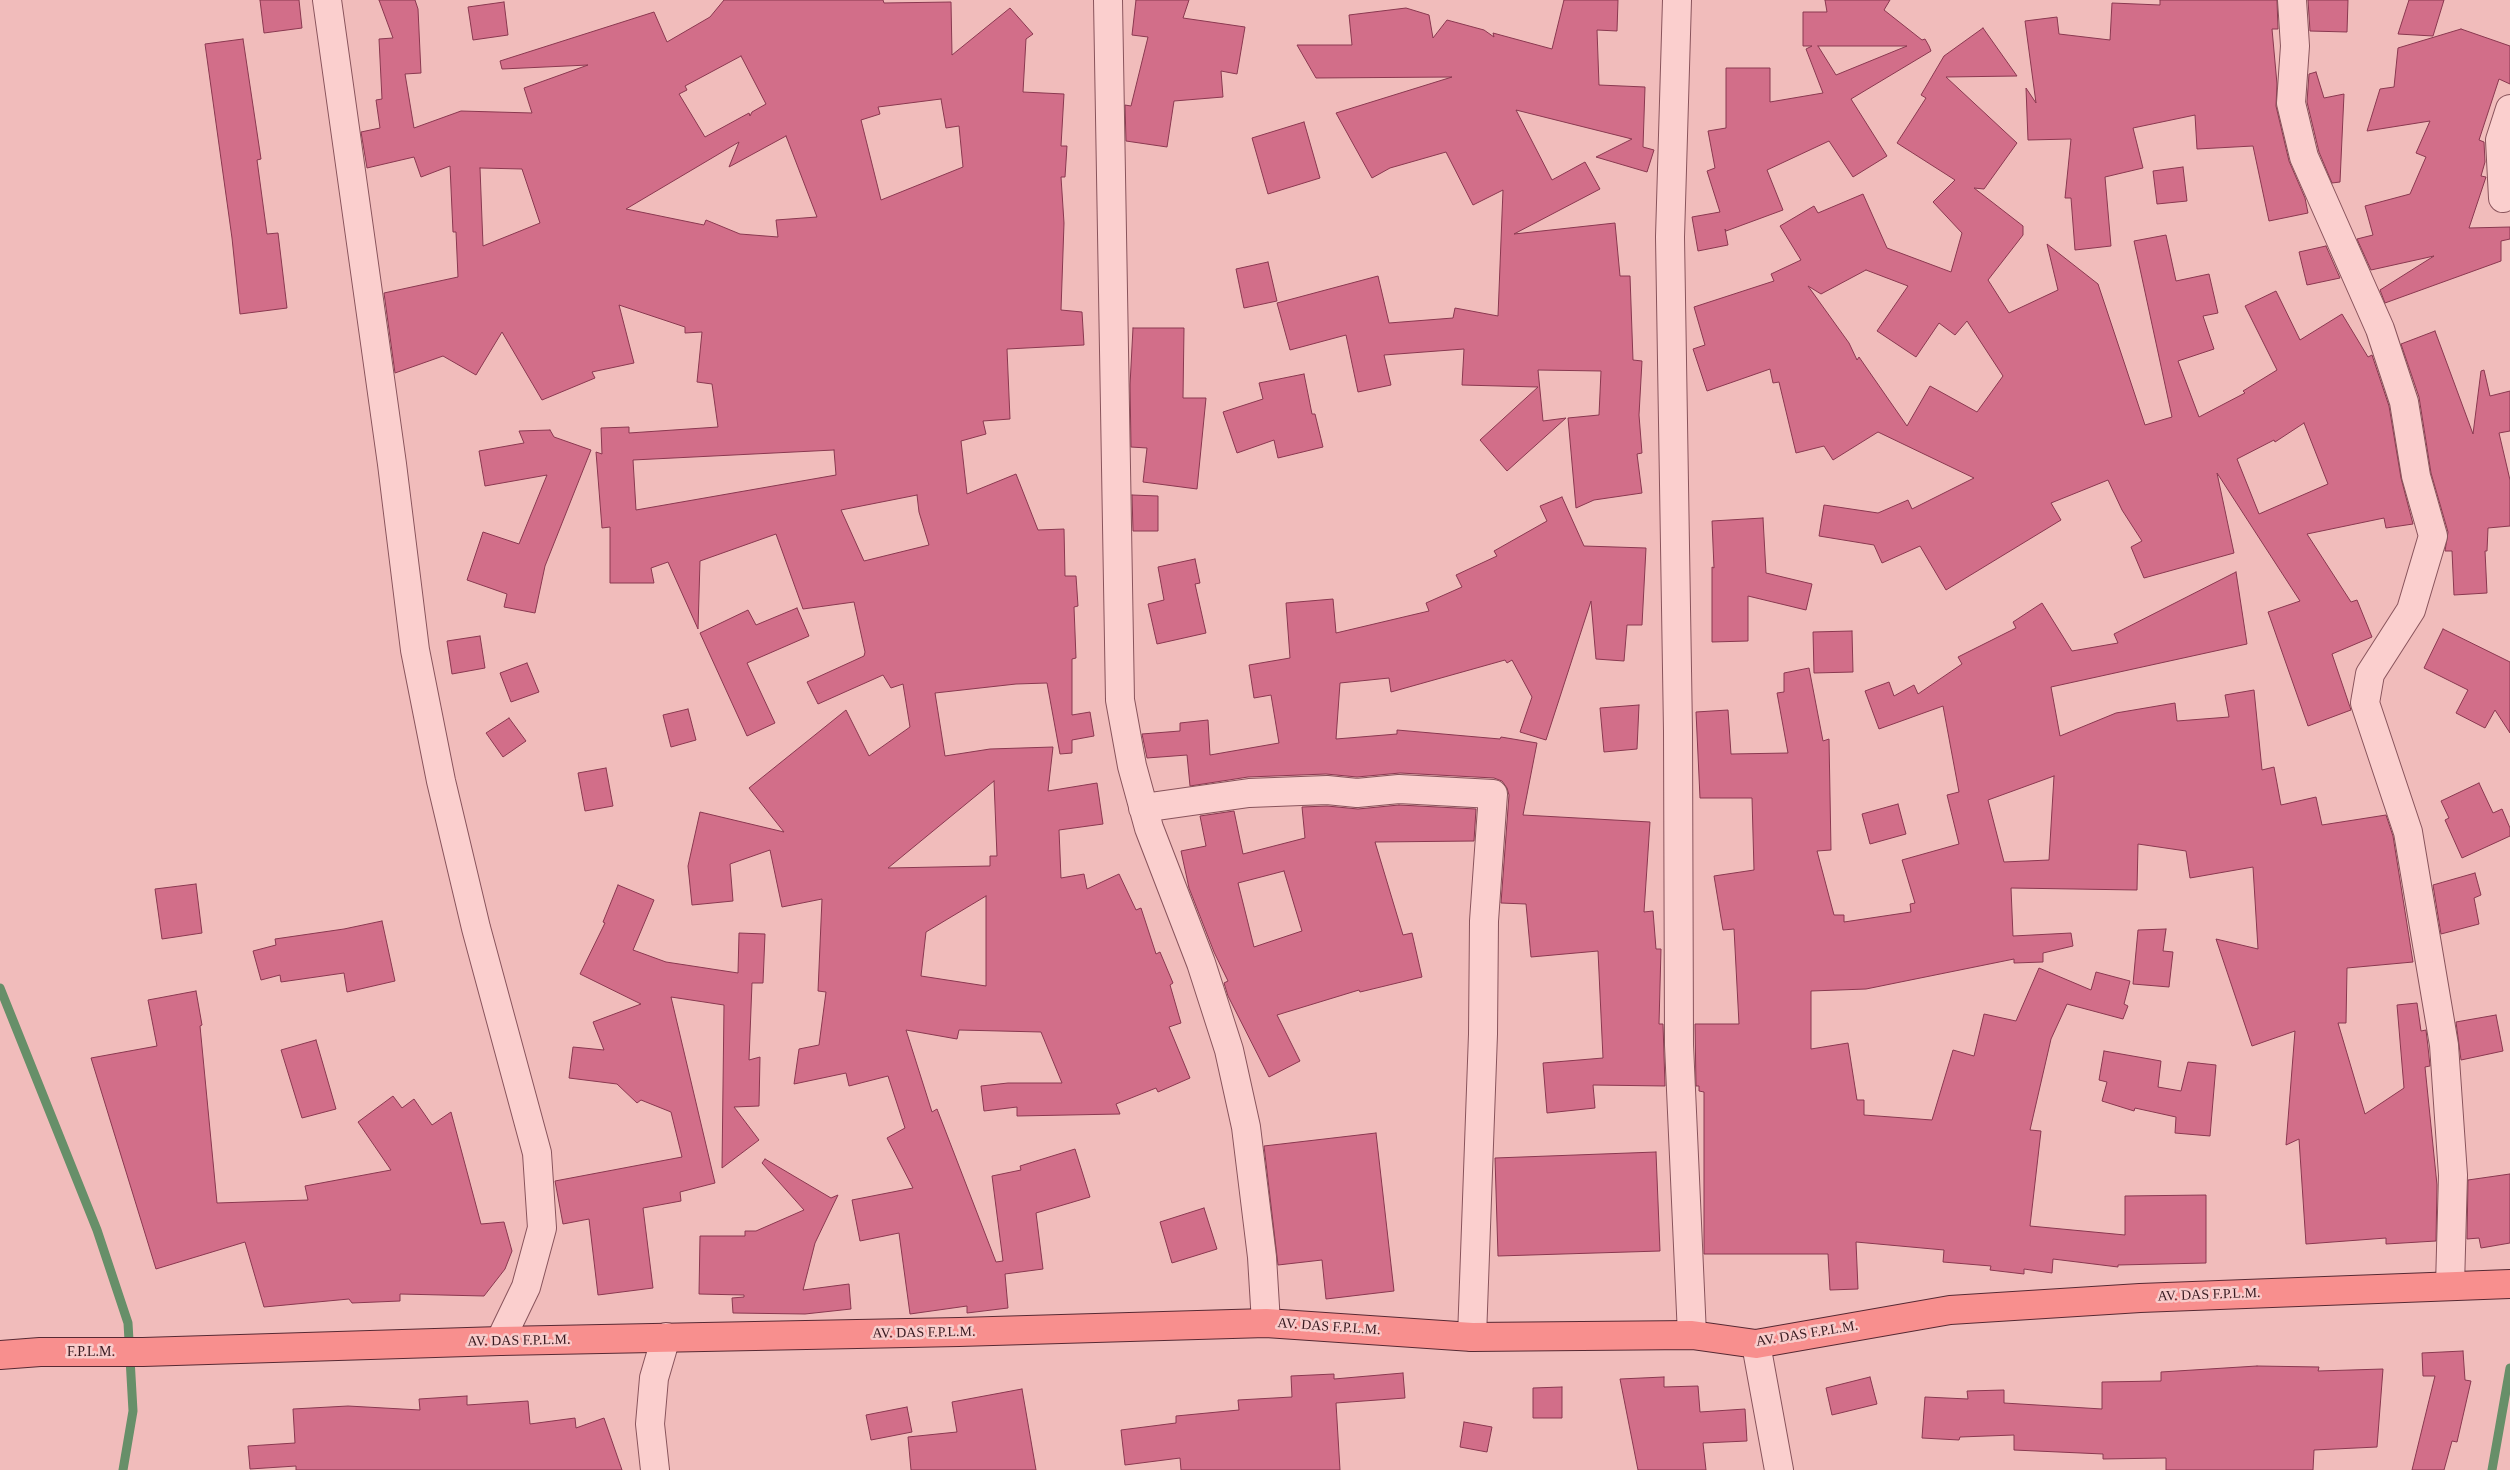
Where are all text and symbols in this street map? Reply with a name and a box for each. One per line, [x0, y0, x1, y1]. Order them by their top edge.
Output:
street label: AV. DAS F.P.L.M. [2157, 1285, 2261, 1305]
street label: AV. DAS F.P.L.M. [1277, 1315, 1381, 1339]
street label: AV. DAS F.P.L.M. [1755, 1318, 1859, 1350]
street label: AV. DAS F.P.L.M. [872, 1324, 976, 1342]
street label: AV. DAS F.P.L.M. [467, 1332, 571, 1350]
street label: F.P.L.M. [67, 1344, 115, 1360]

